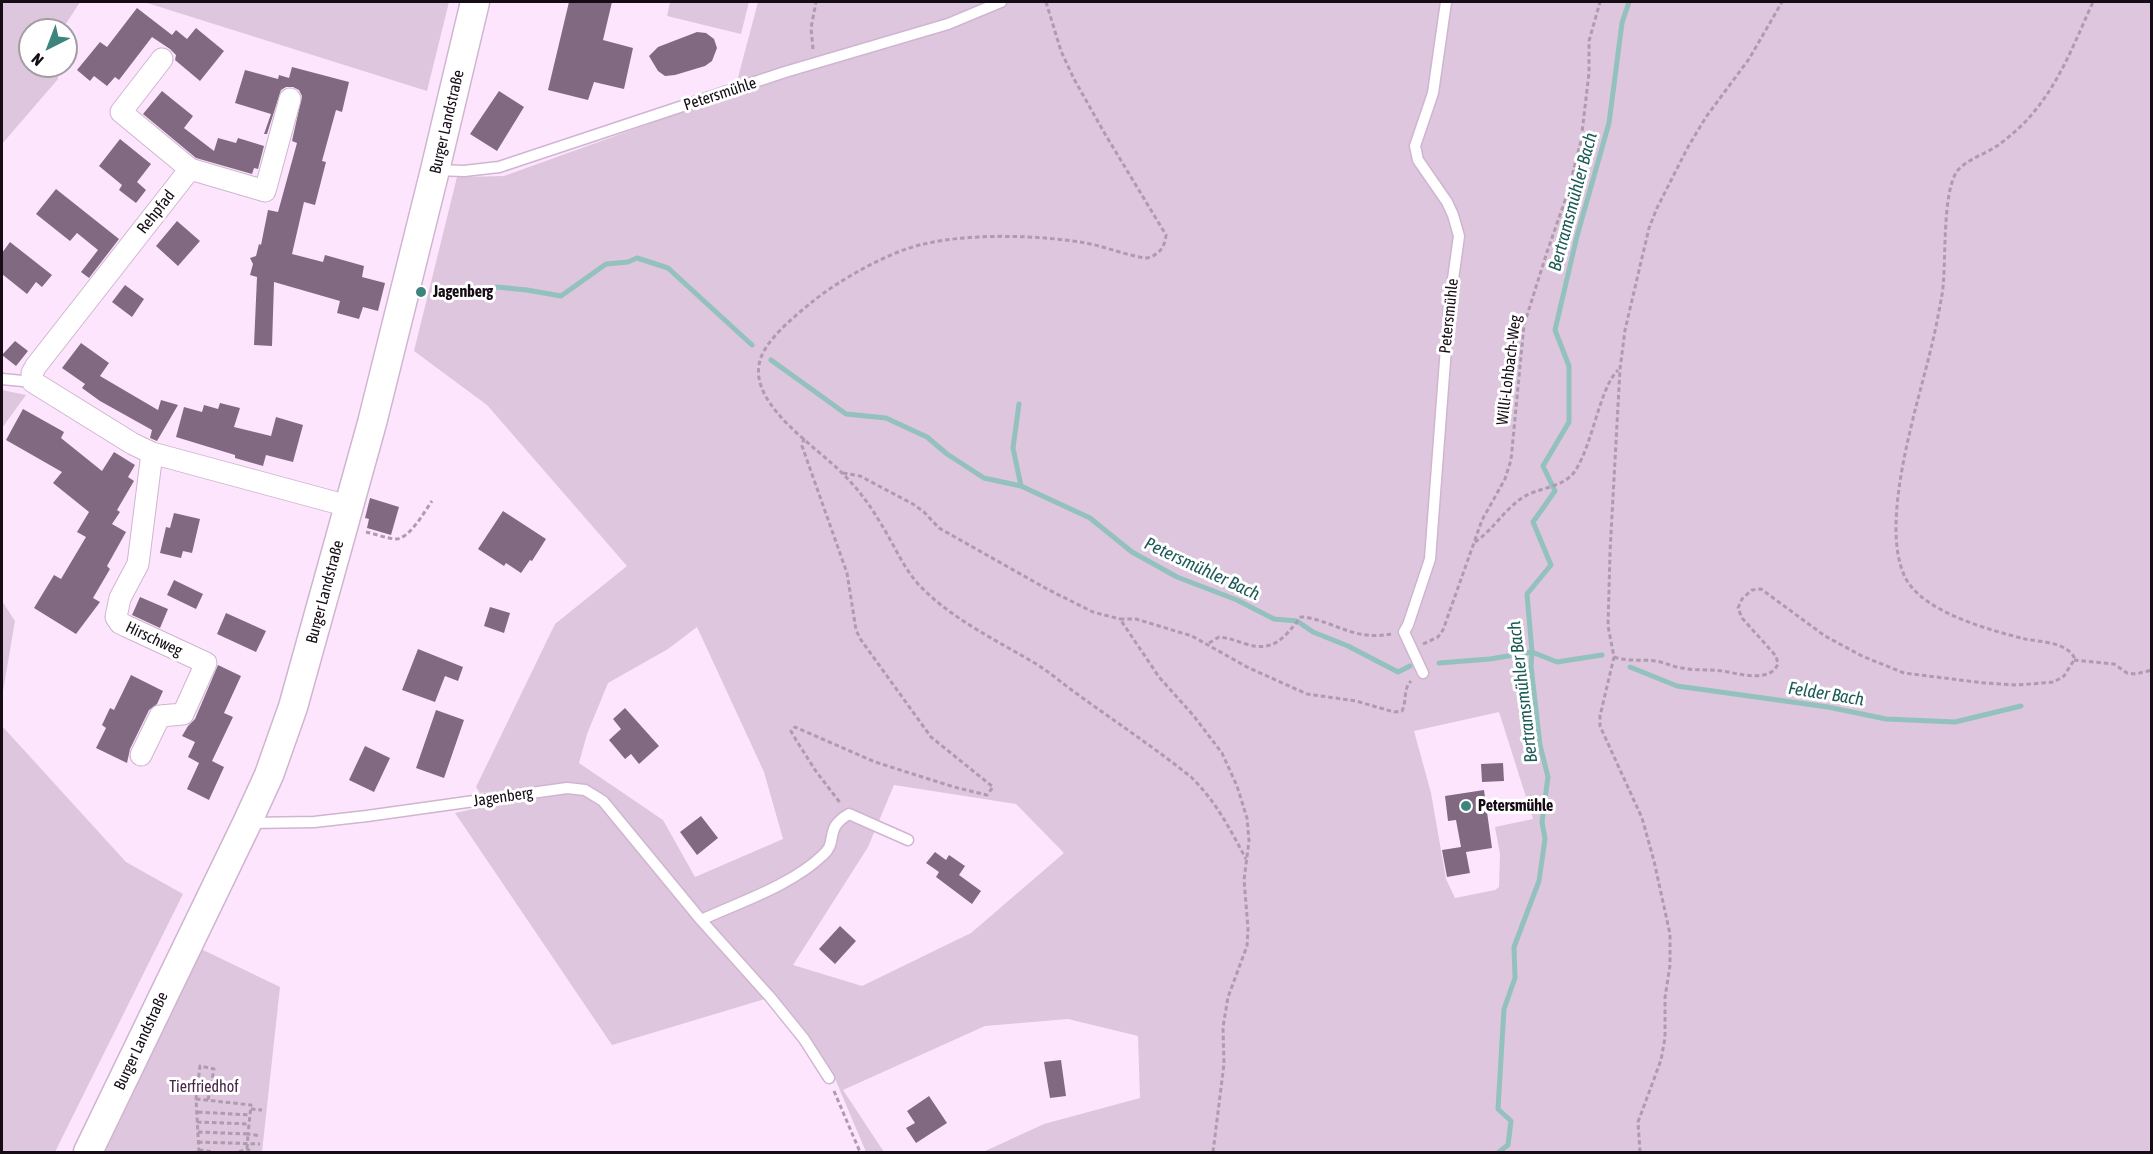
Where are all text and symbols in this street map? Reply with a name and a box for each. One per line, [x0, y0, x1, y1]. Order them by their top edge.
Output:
north arrow [18, 18, 78, 78]
text: N [28, 50, 47, 70]
street label: Burger Landstraße [426, 68, 468, 176]
street label: Petersmühle [681, 73, 759, 115]
water label: Bertramsmühler Bach [1544, 130, 1602, 274]
street label: Rehpfad [133, 186, 179, 238]
street label: Petersmühle [1436, 278, 1462, 354]
place label: Jagenberg [433, 282, 493, 302]
marker: Jagenberg [414, 285, 428, 299]
street label: Willi-Lohbach-Weg [1493, 314, 1525, 426]
water label: Petersmühler Bach [1141, 533, 1263, 605]
street label: Burger Landstraße [302, 538, 348, 646]
street label: Hirschweg [122, 618, 186, 660]
water label: Bertramsmühler Bach [1504, 620, 1542, 764]
water label: Felder Bach [1787, 677, 1865, 711]
street label: Jagenberg [472, 783, 534, 811]
place label: Petersmühle [1478, 796, 1553, 816]
marker: Petersmühle [1459, 799, 1473, 813]
street label: Burger Landstraße [110, 989, 172, 1093]
park label: Tierfriedhof [169, 1077, 239, 1097]

